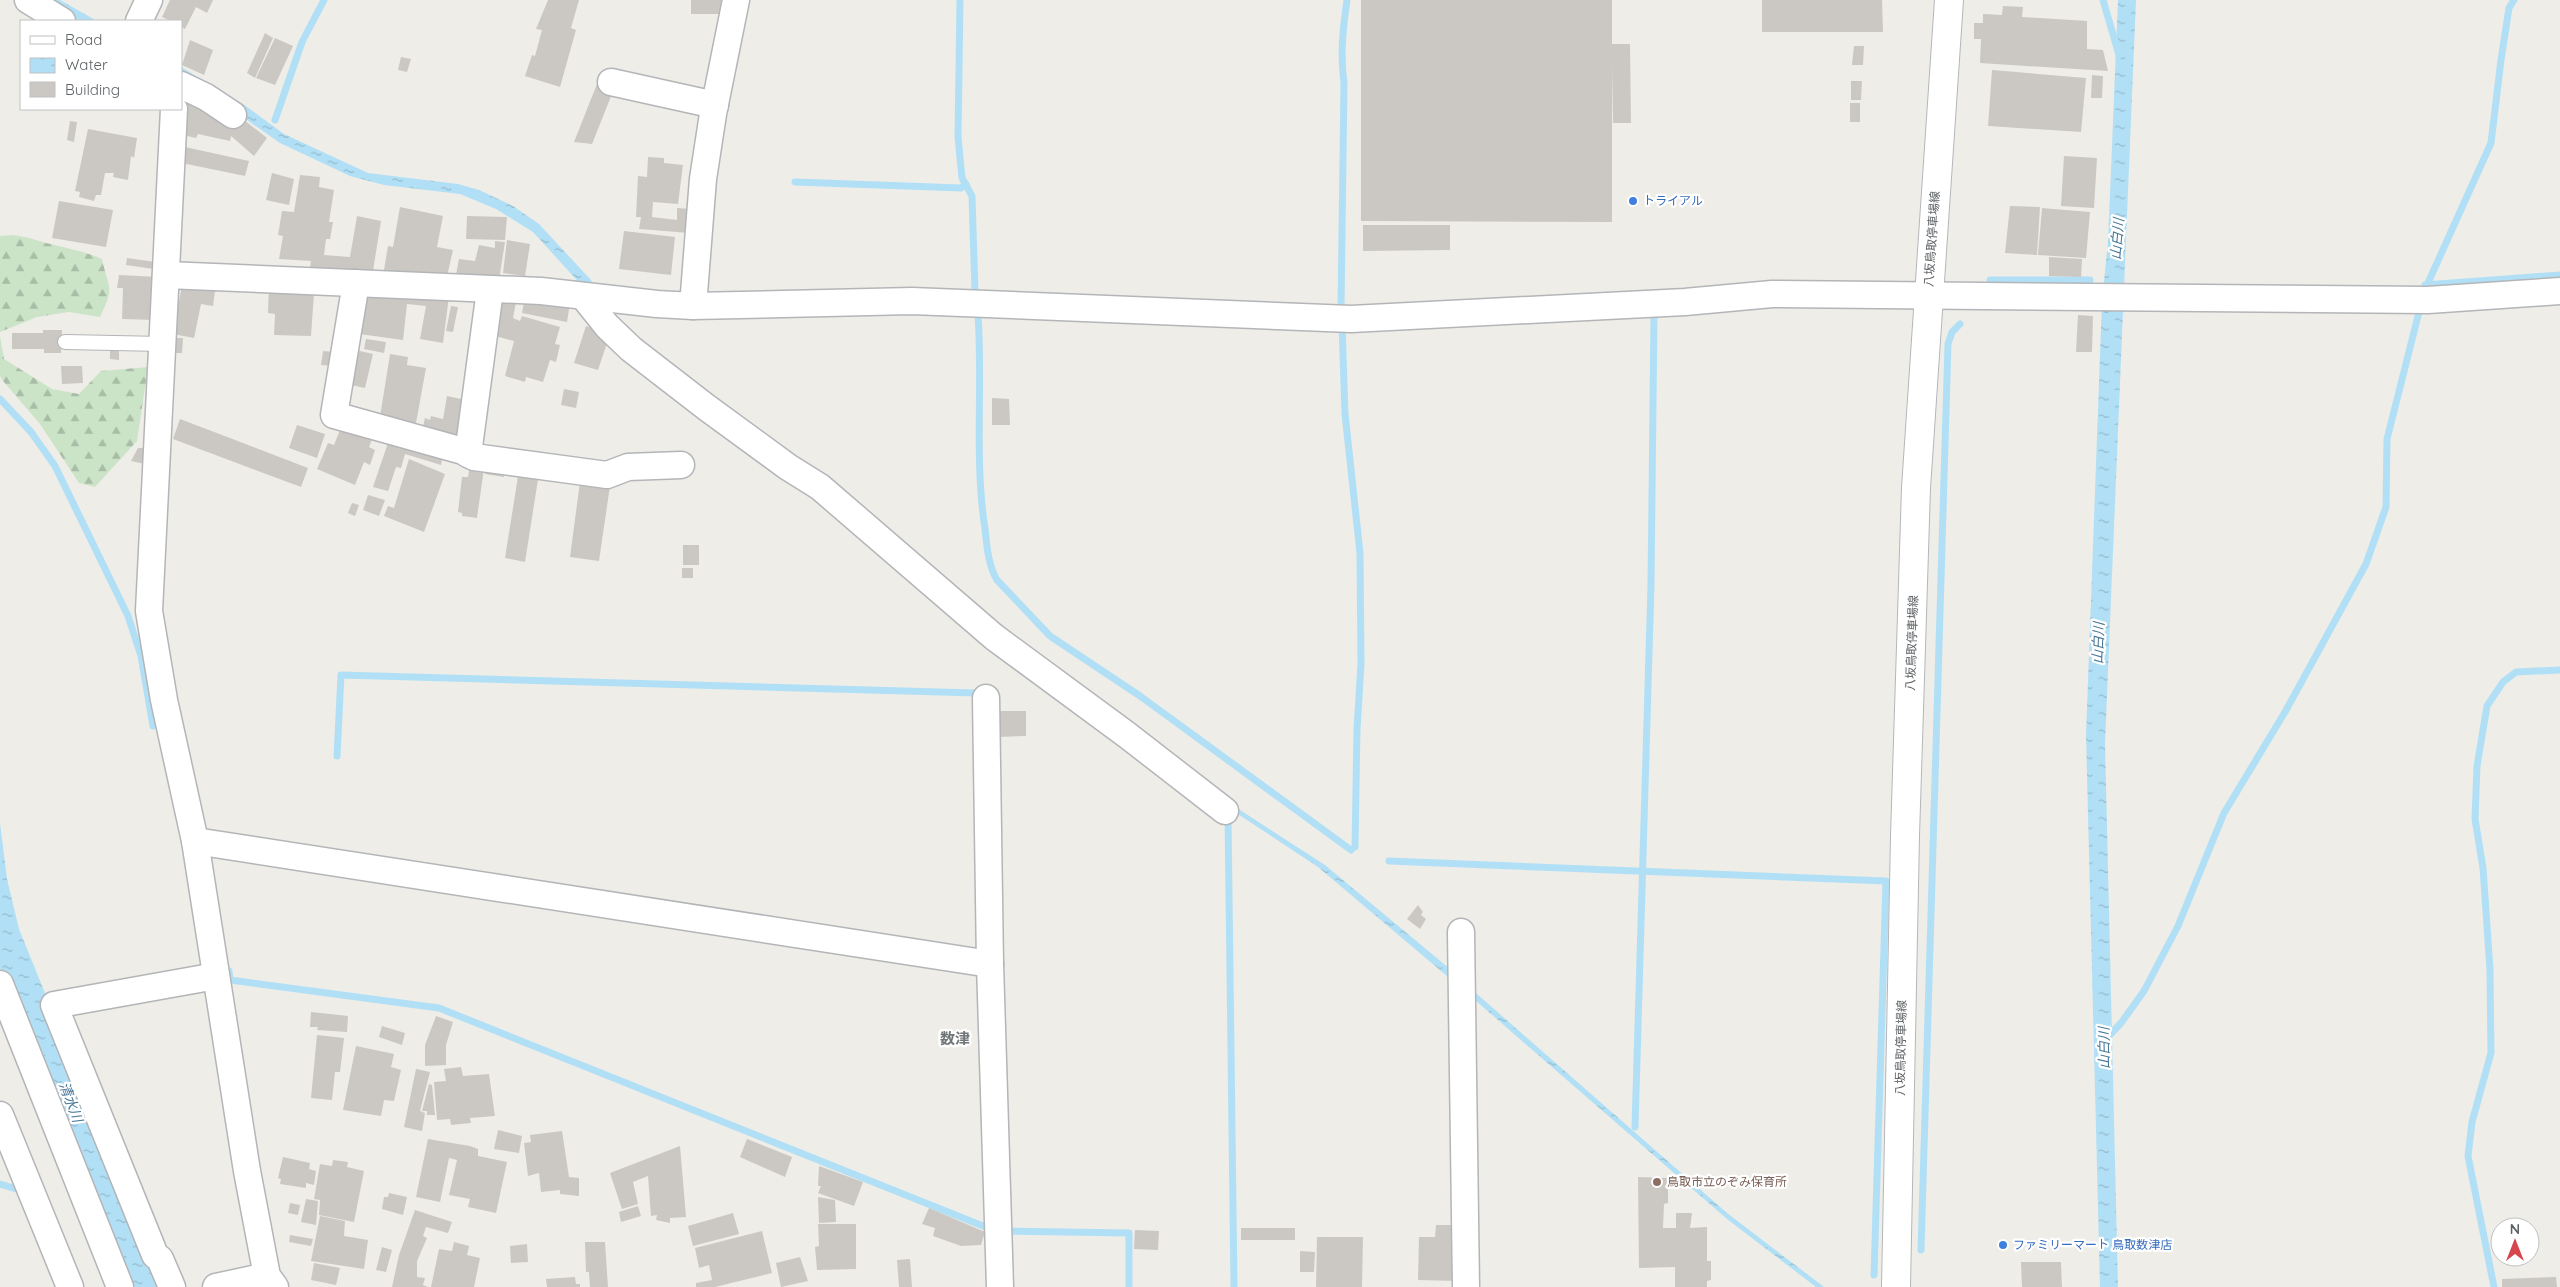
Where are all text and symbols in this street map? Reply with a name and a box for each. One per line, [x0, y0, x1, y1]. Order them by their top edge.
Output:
legend [20, 20, 182, 110]
text: Road [65, 30, 102, 49]
text: Water [65, 55, 108, 74]
text: Building [65, 80, 120, 99]
street label: 八坂鳥取停車場線 [1921, 191, 1942, 287]
place label: トライアル [1643, 193, 1703, 208]
marker: トライアル [1627, 195, 1639, 207]
water label: 山白川 [2106, 215, 2128, 261]
street label: 八坂鳥取停車場線 [1902, 595, 1921, 691]
water label: 山白川 [2088, 620, 2108, 664]
street label: 八坂鳥取停車場線 [1892, 1000, 1909, 1096]
water label: 山白川 [2095, 1025, 2113, 1069]
district label: 数津 [940, 1029, 970, 1048]
water label: 清水川 [55, 1079, 88, 1127]
place label: 鳥取市立のぞみ保育所 [1667, 1174, 1787, 1189]
marker: 鳥取市立のぞみ保育所 [1651, 1176, 1663, 1188]
north arrow [2490, 1217, 2540, 1267]
text: N [2510, 1220, 2520, 1238]
place label: ファミリーマート 鳥取数津店 [2013, 1237, 2172, 1252]
marker: ファミリーマート 鳥取数津店 [1997, 1239, 2009, 1251]

